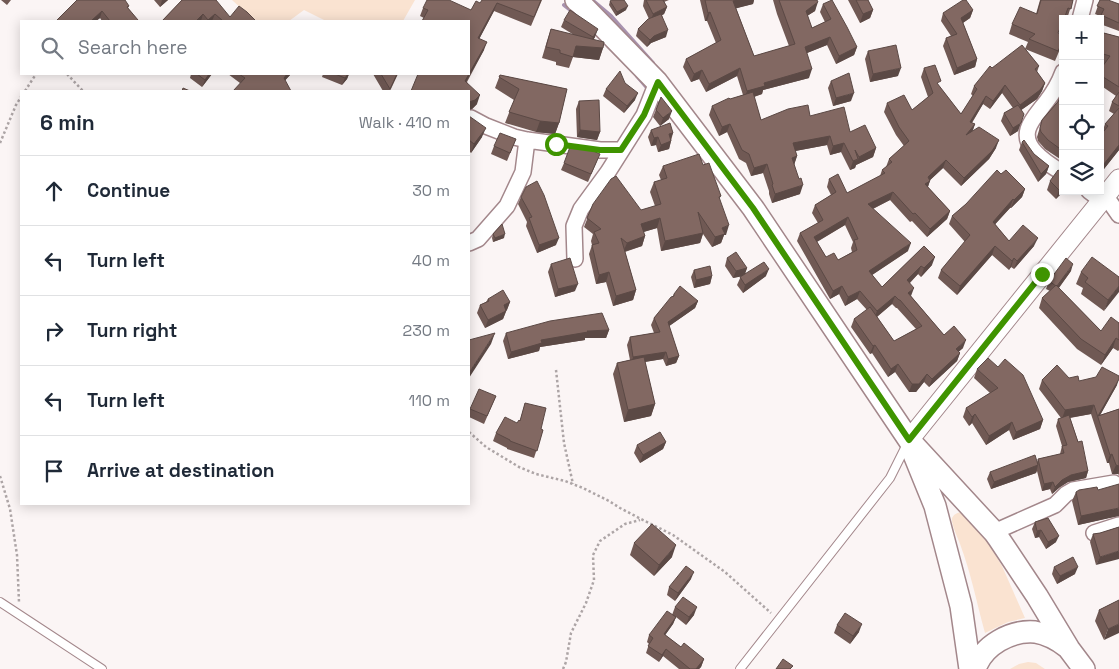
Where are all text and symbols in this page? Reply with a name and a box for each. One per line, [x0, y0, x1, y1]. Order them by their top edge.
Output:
map controls [1059, 15, 1104, 195]
button: + [1059, 15, 1104, 60]
search box [20, 20, 470, 75]
icon: search [38, 34, 66, 62]
text: Search here [78, 35, 188, 60]
button: − [1059, 60, 1104, 105]
button: locate [1059, 105, 1104, 150]
text: 6 min [40, 109, 95, 136]
text: Walk · 410 m [359, 112, 450, 133]
route start [545, 133, 568, 156]
button: layers [1059, 150, 1104, 195]
icon: ahead [40, 177, 68, 205]
text: Continue [87, 178, 170, 203]
text: 30 m [412, 180, 450, 201]
icon: left [40, 247, 68, 275]
text: Turn left [87, 248, 165, 273]
text: 40 m [412, 250, 450, 271]
route end [1031, 263, 1054, 286]
icon: right [40, 317, 68, 345]
text: Turn right [87, 318, 177, 343]
text: 230 m [403, 320, 450, 341]
icon: left [40, 387, 68, 415]
text: Turn left [87, 388, 165, 413]
text: 110 m [408, 390, 450, 411]
icon: arrive [40, 457, 68, 485]
text: Arrive at destination [87, 458, 275, 483]

